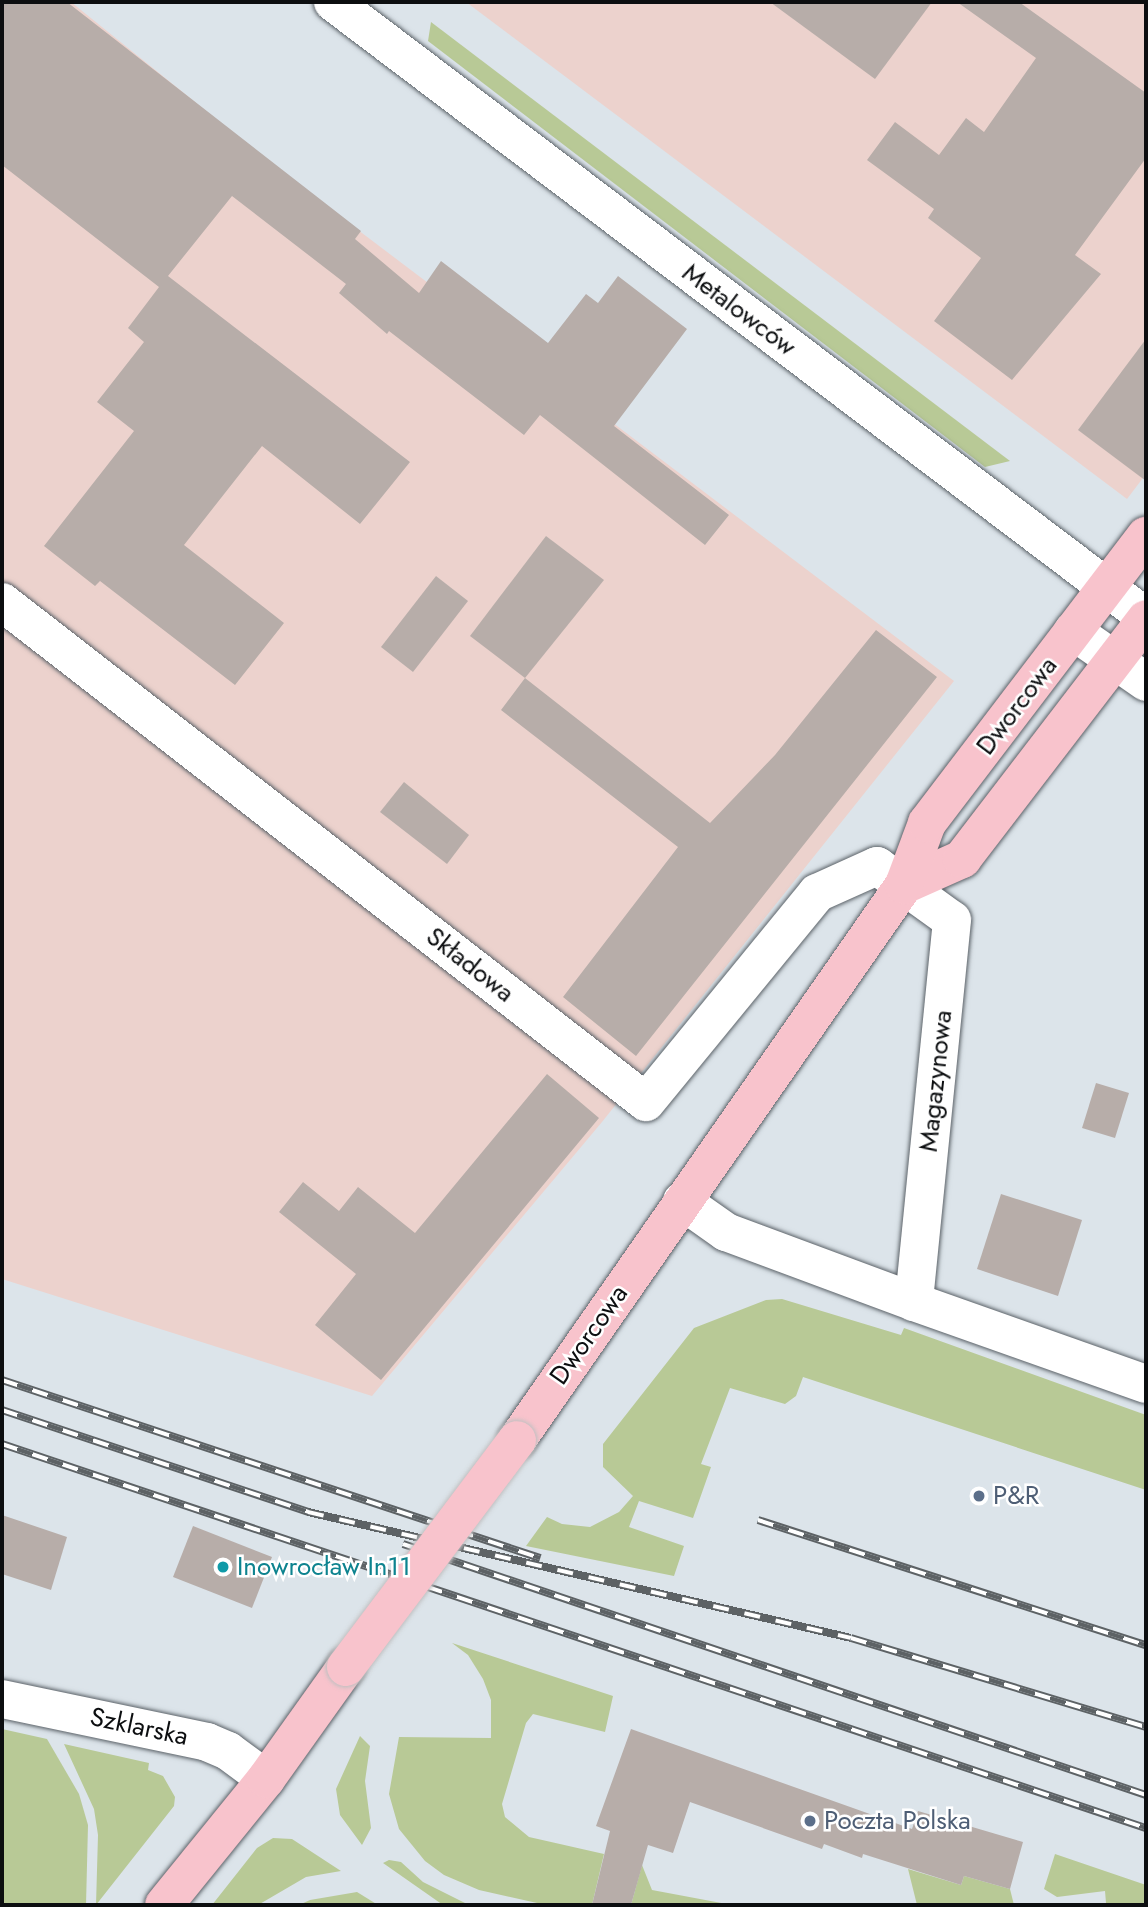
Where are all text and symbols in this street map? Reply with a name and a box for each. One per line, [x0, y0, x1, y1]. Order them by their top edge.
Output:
street label: Metalowców [676, 257, 802, 363]
street label: Dworcowa [970, 651, 1064, 761]
street label: Składowa [420, 921, 520, 1009]
street label: Magazynowa [913, 1009, 959, 1153]
street label: Dworcowa [543, 1279, 635, 1391]
place label: P&R [993, 1480, 1039, 1512]
marker: P&R [971, 1488, 987, 1504]
place label: Inowrocław In11 [237, 1551, 411, 1583]
marker: Inowrocław In11 [215, 1559, 231, 1575]
street label: Szklarska [87, 1701, 191, 1753]
place label: Poczta Polska [824, 1805, 971, 1837]
marker: Poczta Polska [802, 1813, 818, 1829]

